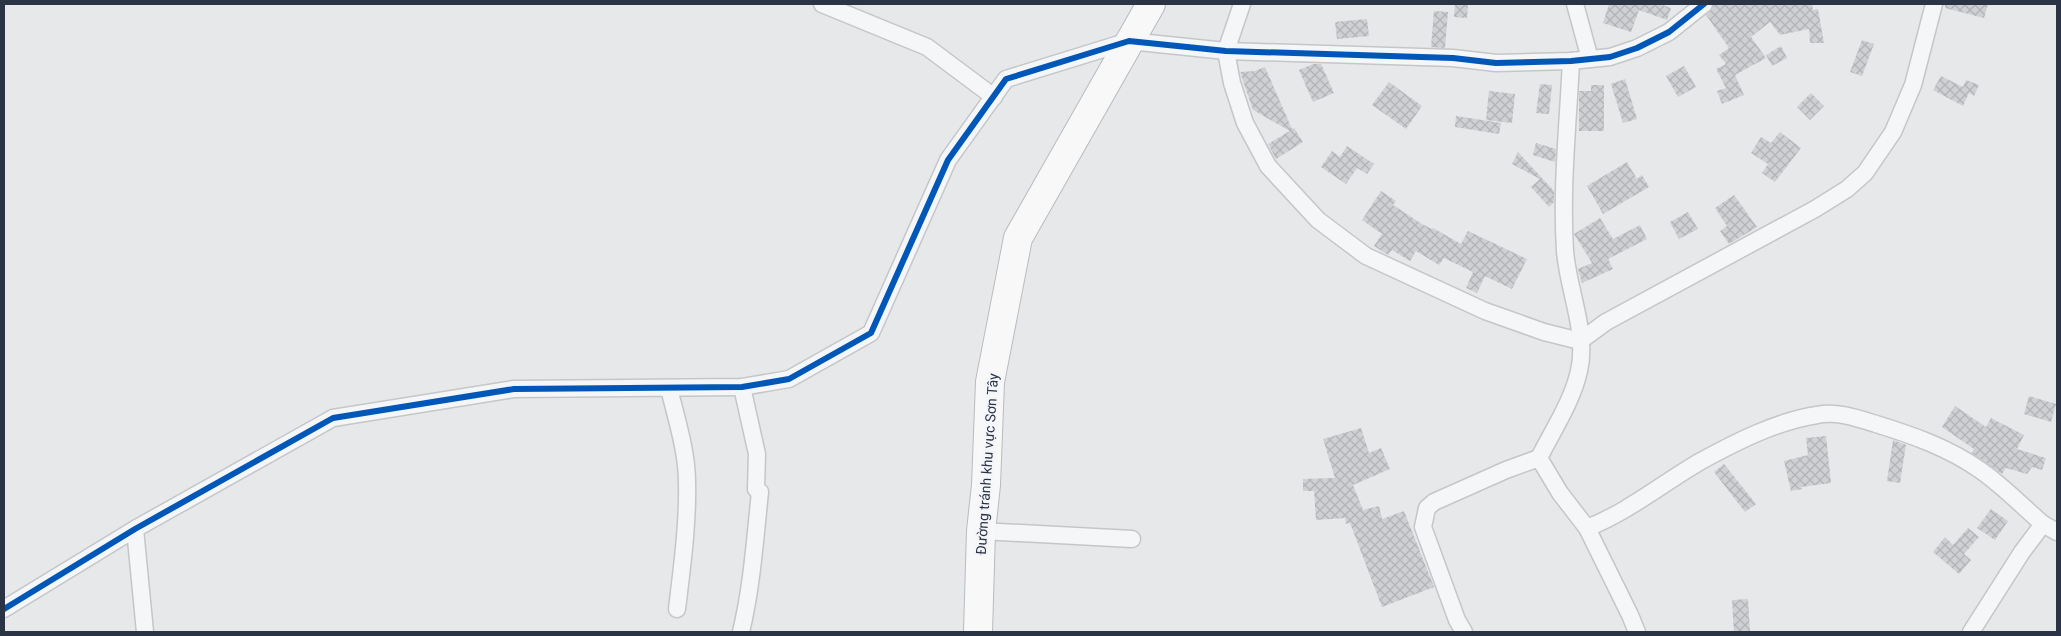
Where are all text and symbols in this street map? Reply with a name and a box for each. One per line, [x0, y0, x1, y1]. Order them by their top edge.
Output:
street label: Đường tránh khu vực Sơn Tây [973, 372, 1001, 555]

